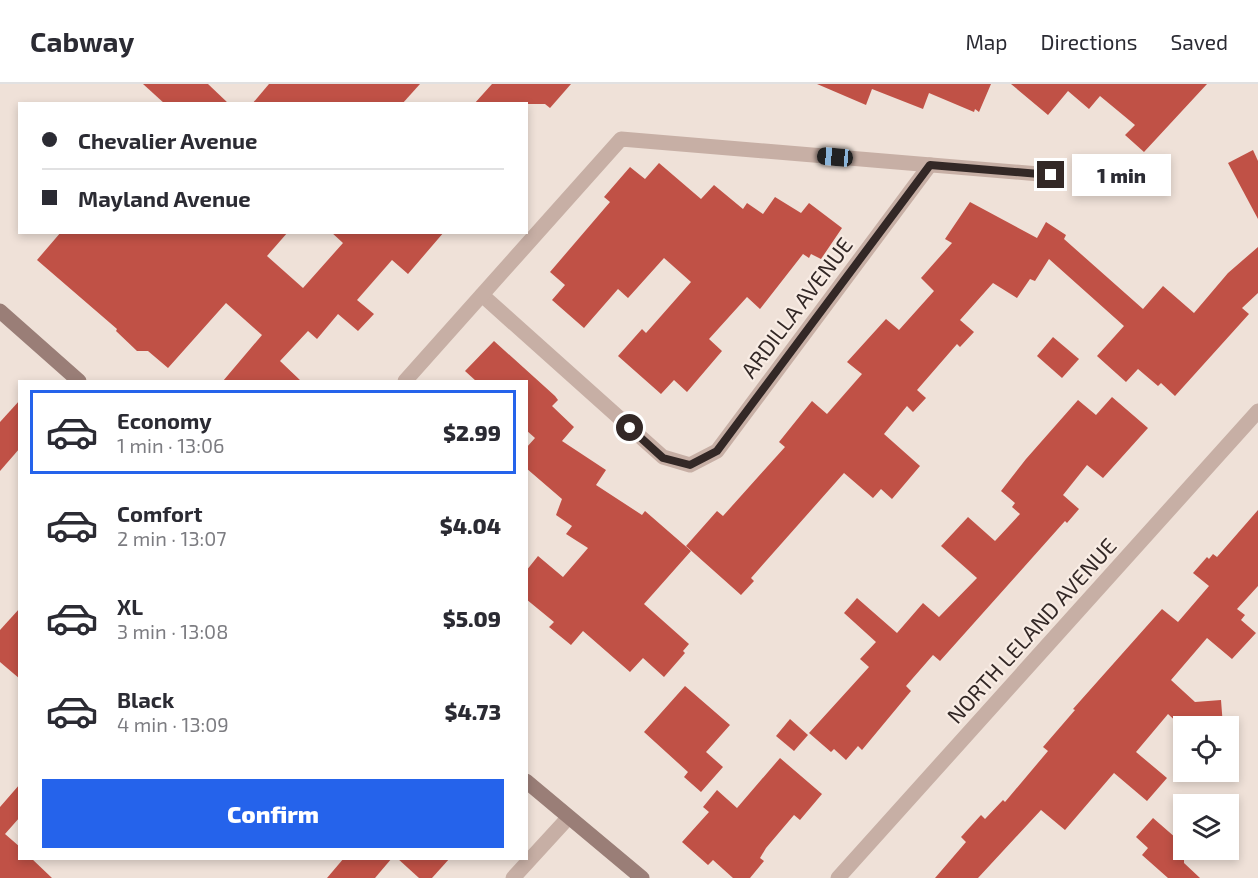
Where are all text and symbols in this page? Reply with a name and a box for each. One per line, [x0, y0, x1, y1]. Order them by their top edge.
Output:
text: Cabway [30, 24, 134, 58]
text: Map [965, 29, 1008, 54]
text: Directions [1041, 29, 1137, 54]
text: Saved [1170, 29, 1228, 54]
text: Chevalier Avenue [78, 127, 257, 153]
car [816, 146, 854, 168]
callout: 1 min [1072, 154, 1171, 196]
route end [1037, 161, 1064, 188]
text: 1 min [1097, 163, 1146, 187]
text: Mayland Avenue [78, 185, 251, 211]
street label: ARDILLA AVENUE [735, 232, 857, 382]
icon: car [45, 405, 99, 459]
text: Economy [117, 407, 212, 433]
route start [616, 414, 643, 441]
text: $2.99 [443, 419, 501, 445]
text: 1 min · 13:06 [117, 433, 224, 457]
icon: car [45, 498, 99, 552]
text: Comfort [117, 500, 202, 526]
text: $4.04 [440, 512, 501, 538]
text: 2 min · 13:07 [117, 526, 227, 550]
street label: NORTH LELAND AVENUE [941, 532, 1121, 728]
icon: car [45, 591, 99, 645]
text: XL [117, 593, 143, 619]
text: $5.09 [443, 605, 501, 631]
text: 3 min · 13:08 [117, 619, 228, 643]
icon: car [45, 684, 99, 738]
text: Black [117, 686, 174, 712]
text: $4.73 [445, 698, 501, 724]
text: 4 min · 13:09 [117, 712, 229, 736]
map controls [1173, 716, 1239, 860]
button: locate [1173, 716, 1239, 782]
button: Confirm [42, 779, 504, 848]
button: layers [1173, 794, 1239, 860]

